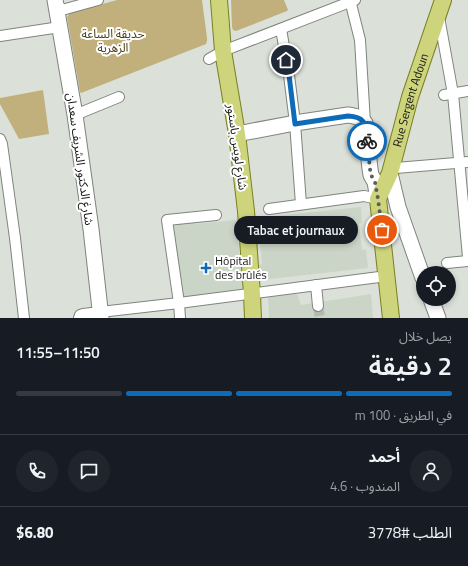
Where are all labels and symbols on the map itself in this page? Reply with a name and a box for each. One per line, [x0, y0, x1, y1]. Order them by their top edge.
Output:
park label: حديقة الساعة الزهرية [82, 24, 145, 57]
pin [269, 43, 303, 77]
street label: Rue Sergent Adoun [387, 51, 433, 149]
street label: شارغ الدكتور الشريف سعدان [62, 91, 99, 226]
street label: شارع لويس باستور [222, 102, 253, 191]
courier [347, 121, 387, 161]
pin [365, 213, 399, 247]
callout: Tabac et journaux [234, 216, 358, 244]
place label: Hôpital des brûlés [215, 251, 267, 284]
marker: Hôpital des brûlés [200, 262, 212, 274]

